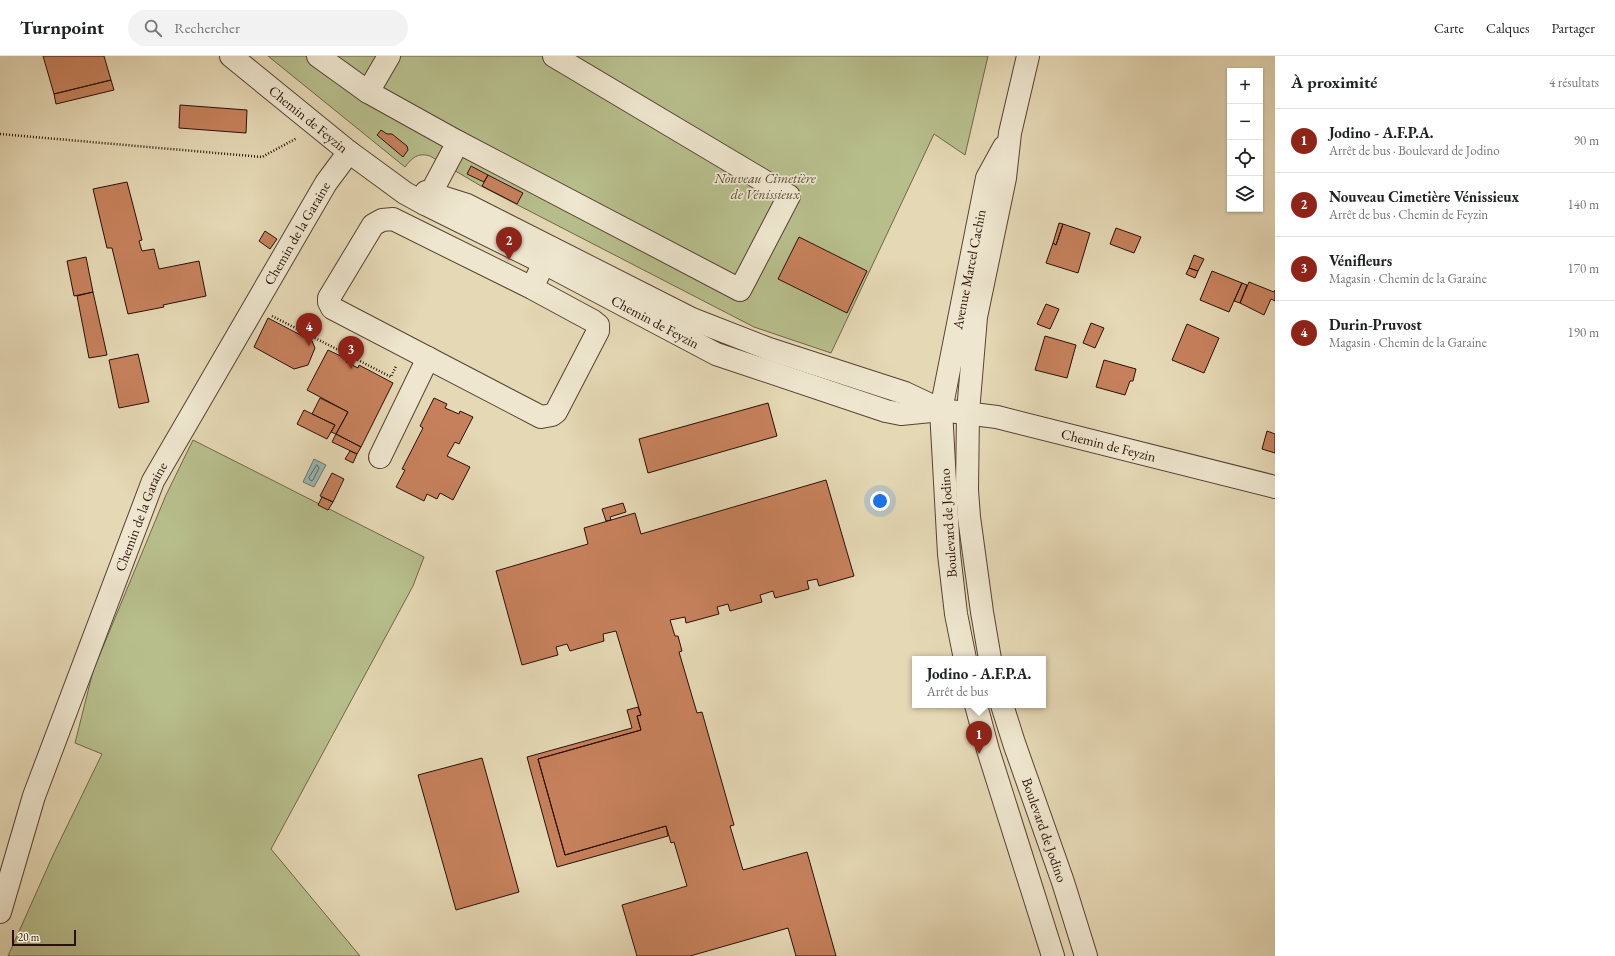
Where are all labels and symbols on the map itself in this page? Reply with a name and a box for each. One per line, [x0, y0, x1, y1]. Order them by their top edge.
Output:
street label: Chemin de Feyzin [265, 81, 352, 157]
park label: Nouveau Cimetière de Vénissieux [713, 169, 816, 203]
street label: Chemin de la Garaine [260, 178, 334, 288]
street label: Avenue Marcel Cachin [948, 207, 990, 332]
pin: 2 [496, 227, 522, 260]
street label: Chemin de Feyzin [608, 291, 703, 353]
pin: 4 [296, 313, 322, 346]
pin: 3 [338, 336, 364, 369]
street label: Chemin de Feyzin [1059, 425, 1158, 466]
street label: Chemin de la Garaine [111, 458, 171, 574]
street label: Boulevard de Jodino [935, 468, 961, 578]
your location [870, 491, 890, 511]
pin: 1 [966, 721, 992, 754]
street label: Boulevard de Jodino [1018, 775, 1071, 885]
scale bar [12, 928, 76, 947]

